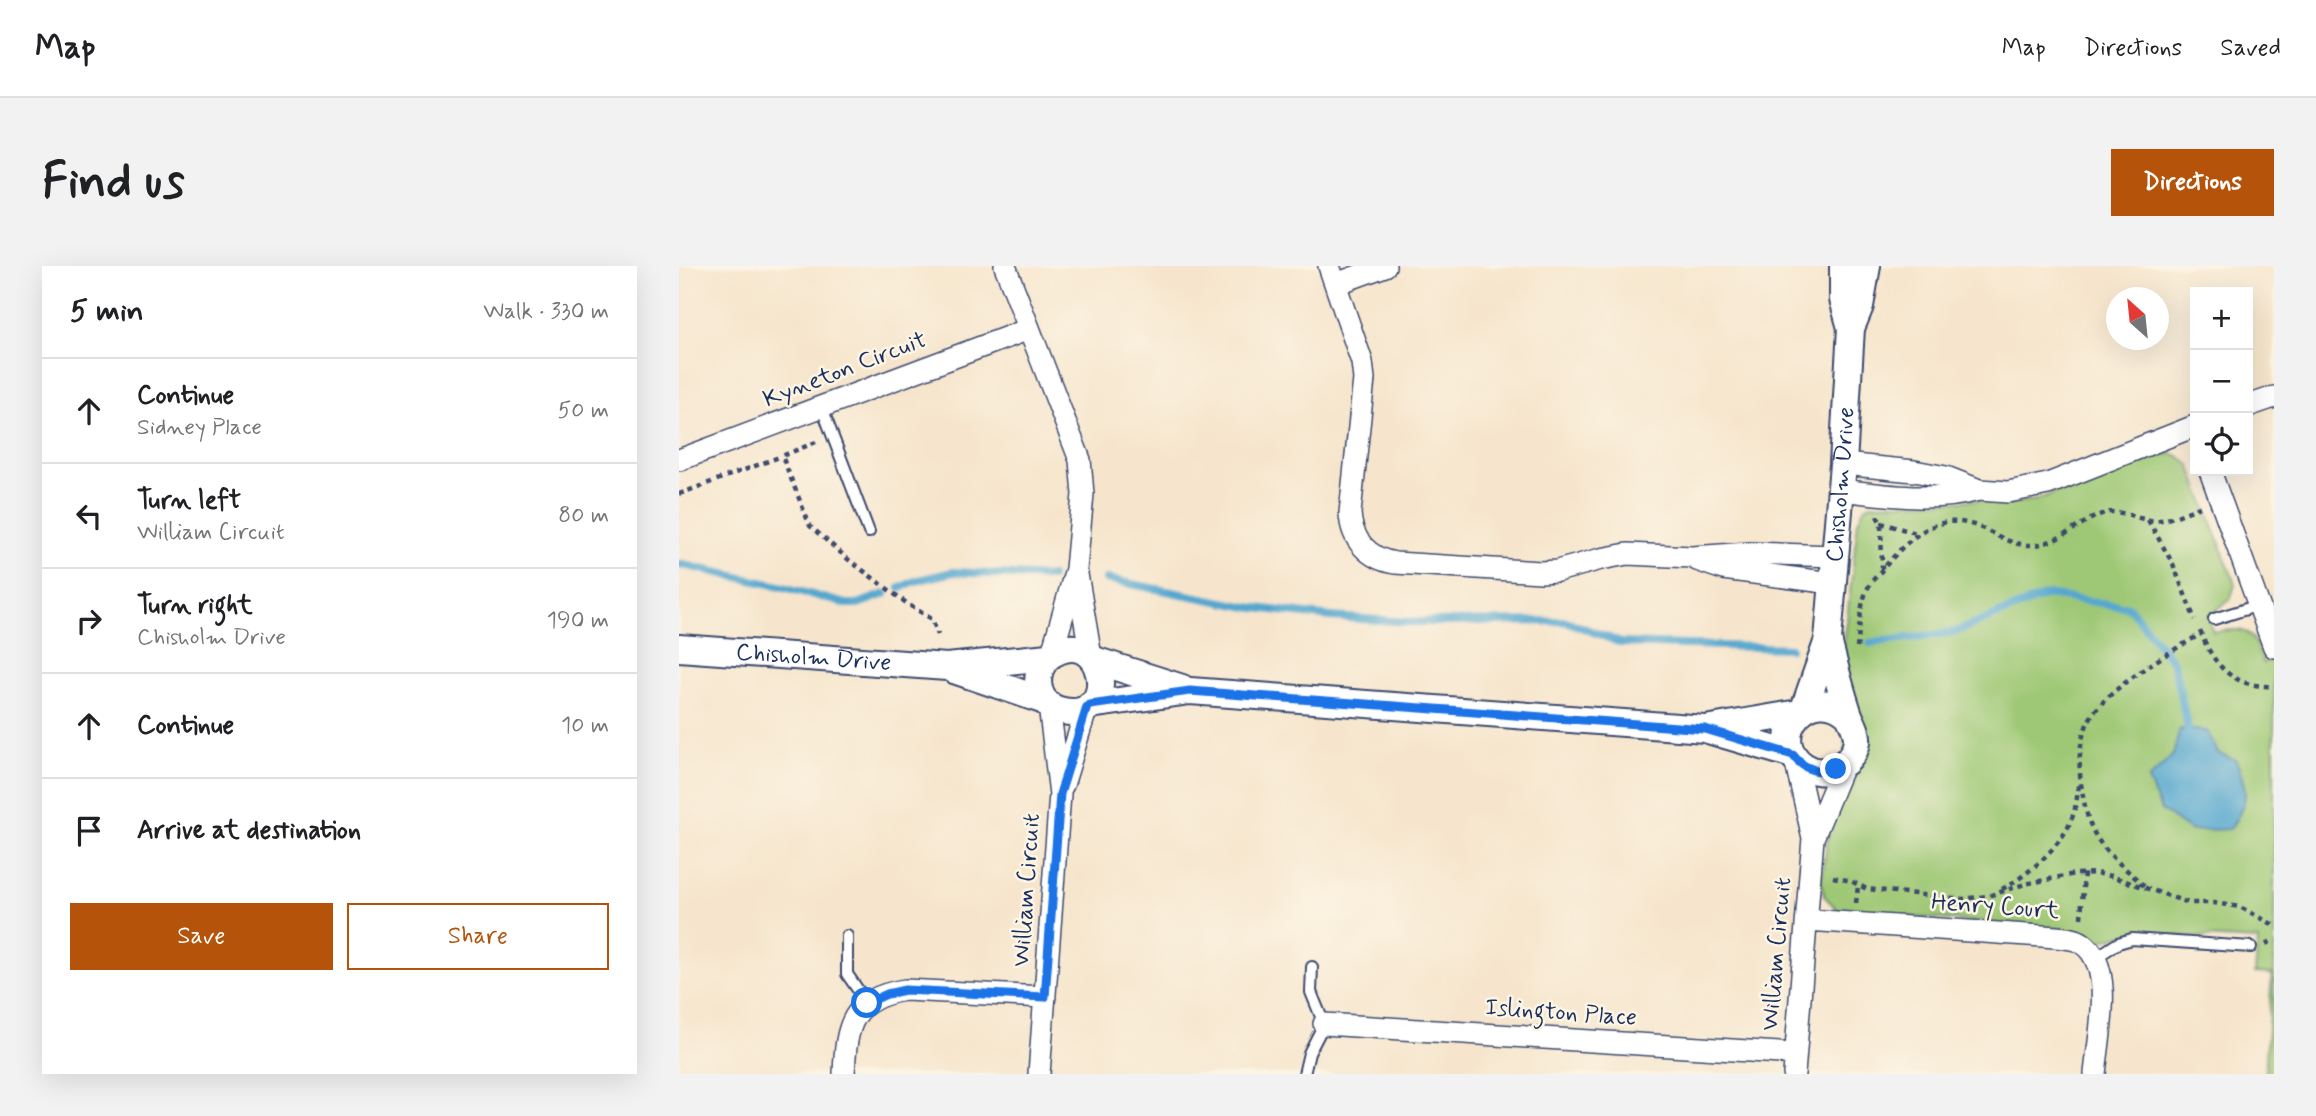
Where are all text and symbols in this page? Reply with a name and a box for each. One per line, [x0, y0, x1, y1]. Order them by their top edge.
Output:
text: Map [35, 26, 95, 70]
text: Map [2002, 33, 2046, 64]
text: Directions [2084, 33, 2182, 64]
text: Saved [2220, 33, 2281, 64]
button: Directions [2111, 149, 2274, 216]
text: Find us [42, 150, 185, 215]
north arrow [2106, 287, 2169, 350]
map controls [2190, 287, 2253, 476]
button: + [2190, 287, 2253, 350]
text: 5 min [70, 292, 144, 331]
text: Walk · 330 m [483, 297, 609, 327]
street label: Kyneton Circuit [759, 325, 931, 415]
button: − [2190, 350, 2253, 413]
text: Continue [137, 379, 234, 413]
icon: ahead [70, 392, 108, 430]
text: 50 m [558, 396, 609, 426]
street label: Chisholm Drive [1819, 406, 1862, 563]
text: Sidney Place [137, 413, 262, 443]
button: locate [2190, 413, 2253, 476]
text: Turn left [137, 484, 241, 518]
icon: left [70, 497, 108, 535]
text: 80 m [558, 501, 609, 531]
text: William Circuit [137, 518, 285, 548]
text: Turn right [137, 589, 253, 623]
icon: right [70, 602, 108, 640]
text: 190 m [547, 606, 609, 636]
text: Chisholm Drive [137, 623, 286, 653]
street label: Chisholm Drive [735, 637, 892, 679]
icon: ahead [70, 707, 108, 745]
text: Continue [137, 709, 234, 743]
text: 10 m [561, 711, 609, 741]
route end [1820, 753, 1851, 784]
icon: arrive [70, 812, 108, 850]
street label: William Circuit [1006, 812, 1048, 968]
text: Arrive at destination [137, 814, 361, 848]
street label: William Circuit [1755, 876, 1799, 1032]
street label: Henry Court [1930, 887, 2060, 927]
button: Save [70, 903, 333, 970]
button: Share [347, 903, 609, 970]
route start [851, 987, 882, 1018]
street label: Islington Place [1484, 992, 1638, 1037]

